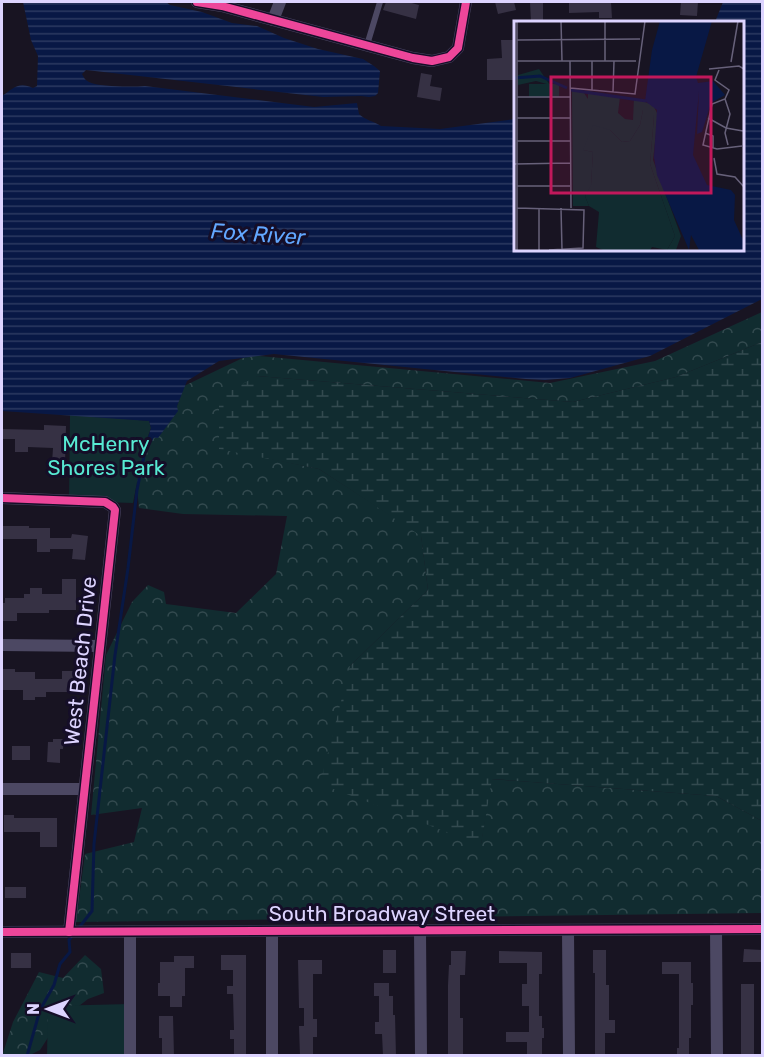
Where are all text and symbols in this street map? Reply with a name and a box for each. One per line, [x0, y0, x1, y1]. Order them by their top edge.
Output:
inset map [514, 21, 743, 250]
water label: Fox River [210, 217, 308, 251]
park label: McHenry Shores Park [48, 431, 165, 480]
street label: West Beach Drive [59, 575, 101, 747]
street label: South Broadway Street [269, 901, 495, 926]
north arrow [18, 979, 78, 1039]
text: N [24, 1003, 43, 1015]

